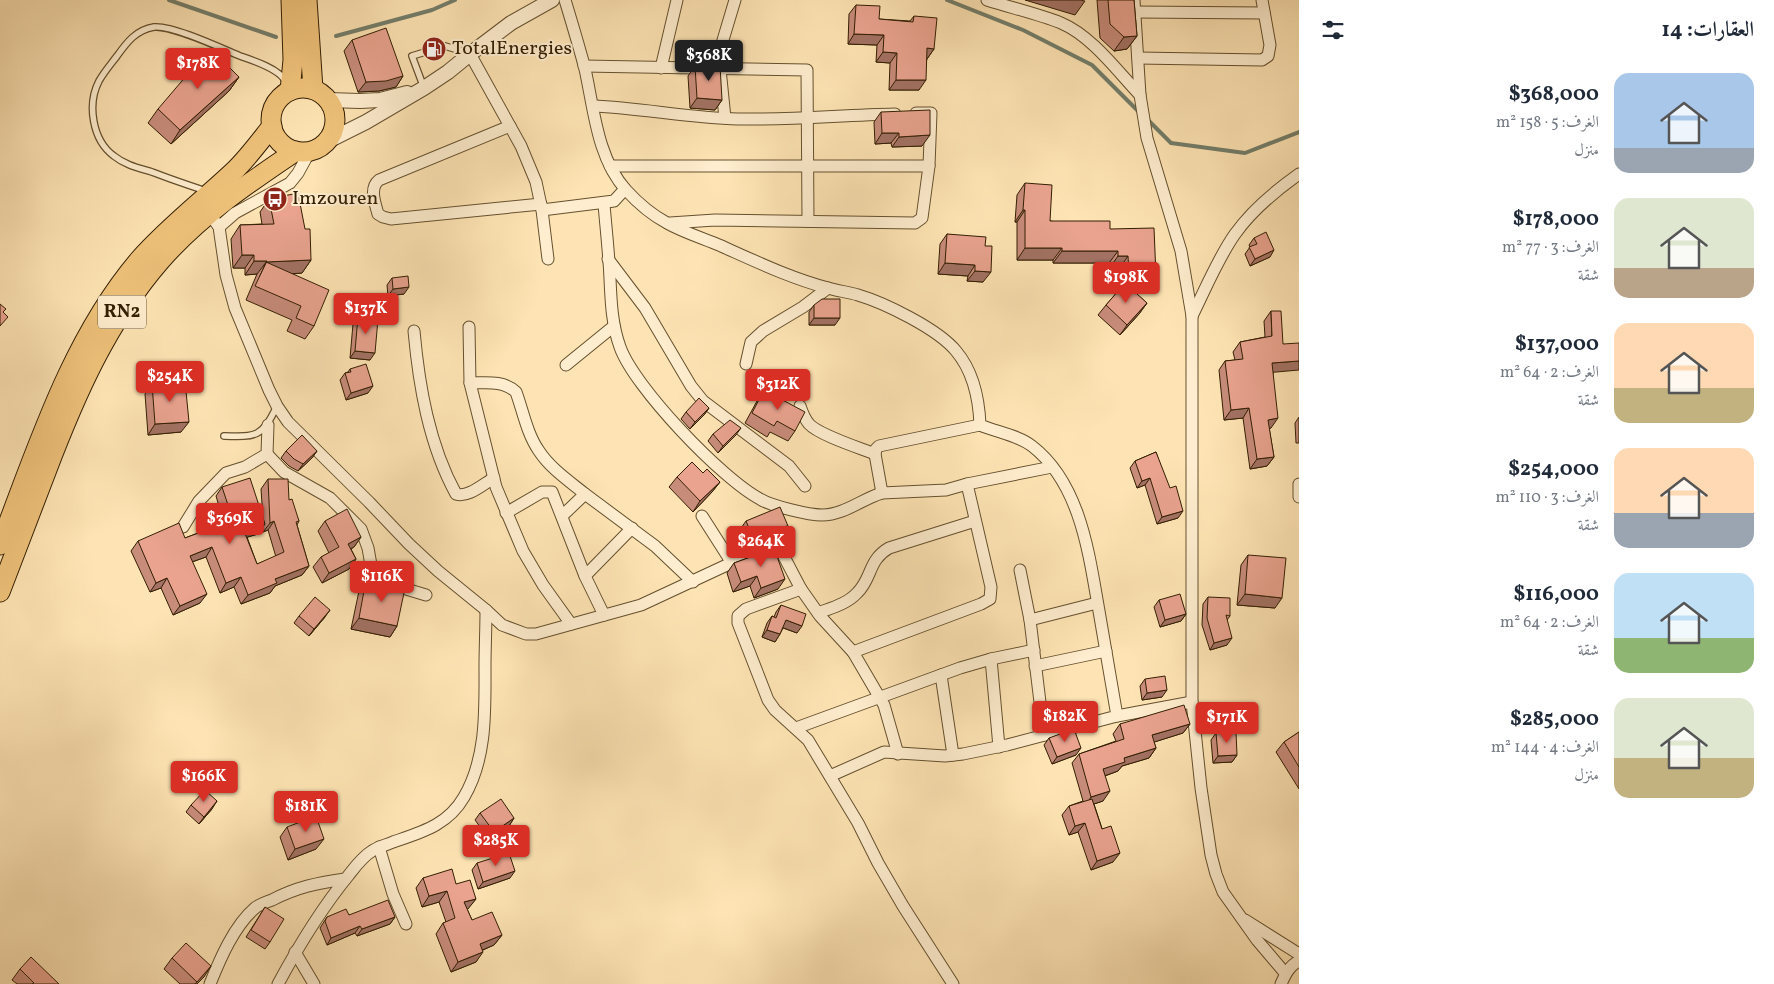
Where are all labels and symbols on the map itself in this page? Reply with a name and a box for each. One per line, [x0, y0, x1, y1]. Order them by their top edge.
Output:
place label: TotalEnergies [452, 35, 572, 63]
fuel station icon: TotalEnergies [421, 36, 447, 62]
pin: $368K [674, 39, 744, 82]
pin: $178K [163, 48, 233, 90]
place label: Imzouren [292, 185, 379, 213]
bus stop icon: Imzouren [262, 186, 288, 212]
pin: $198K [1091, 262, 1161, 304]
pin: $137K [331, 292, 401, 335]
road number: RN2 [98, 296, 146, 328]
pin: $254K [135, 360, 205, 403]
pin: $312K [743, 368, 813, 411]
pin: $369K [195, 502, 265, 545]
pin: $264K [726, 526, 796, 568]
pin: $116K [347, 560, 417, 603]
pin: $182K [1030, 700, 1100, 743]
pin: $171K [1192, 702, 1262, 744]
pin: $166K [169, 760, 239, 803]
pin: $181K [271, 790, 341, 833]
pin: $285K [461, 824, 531, 867]

